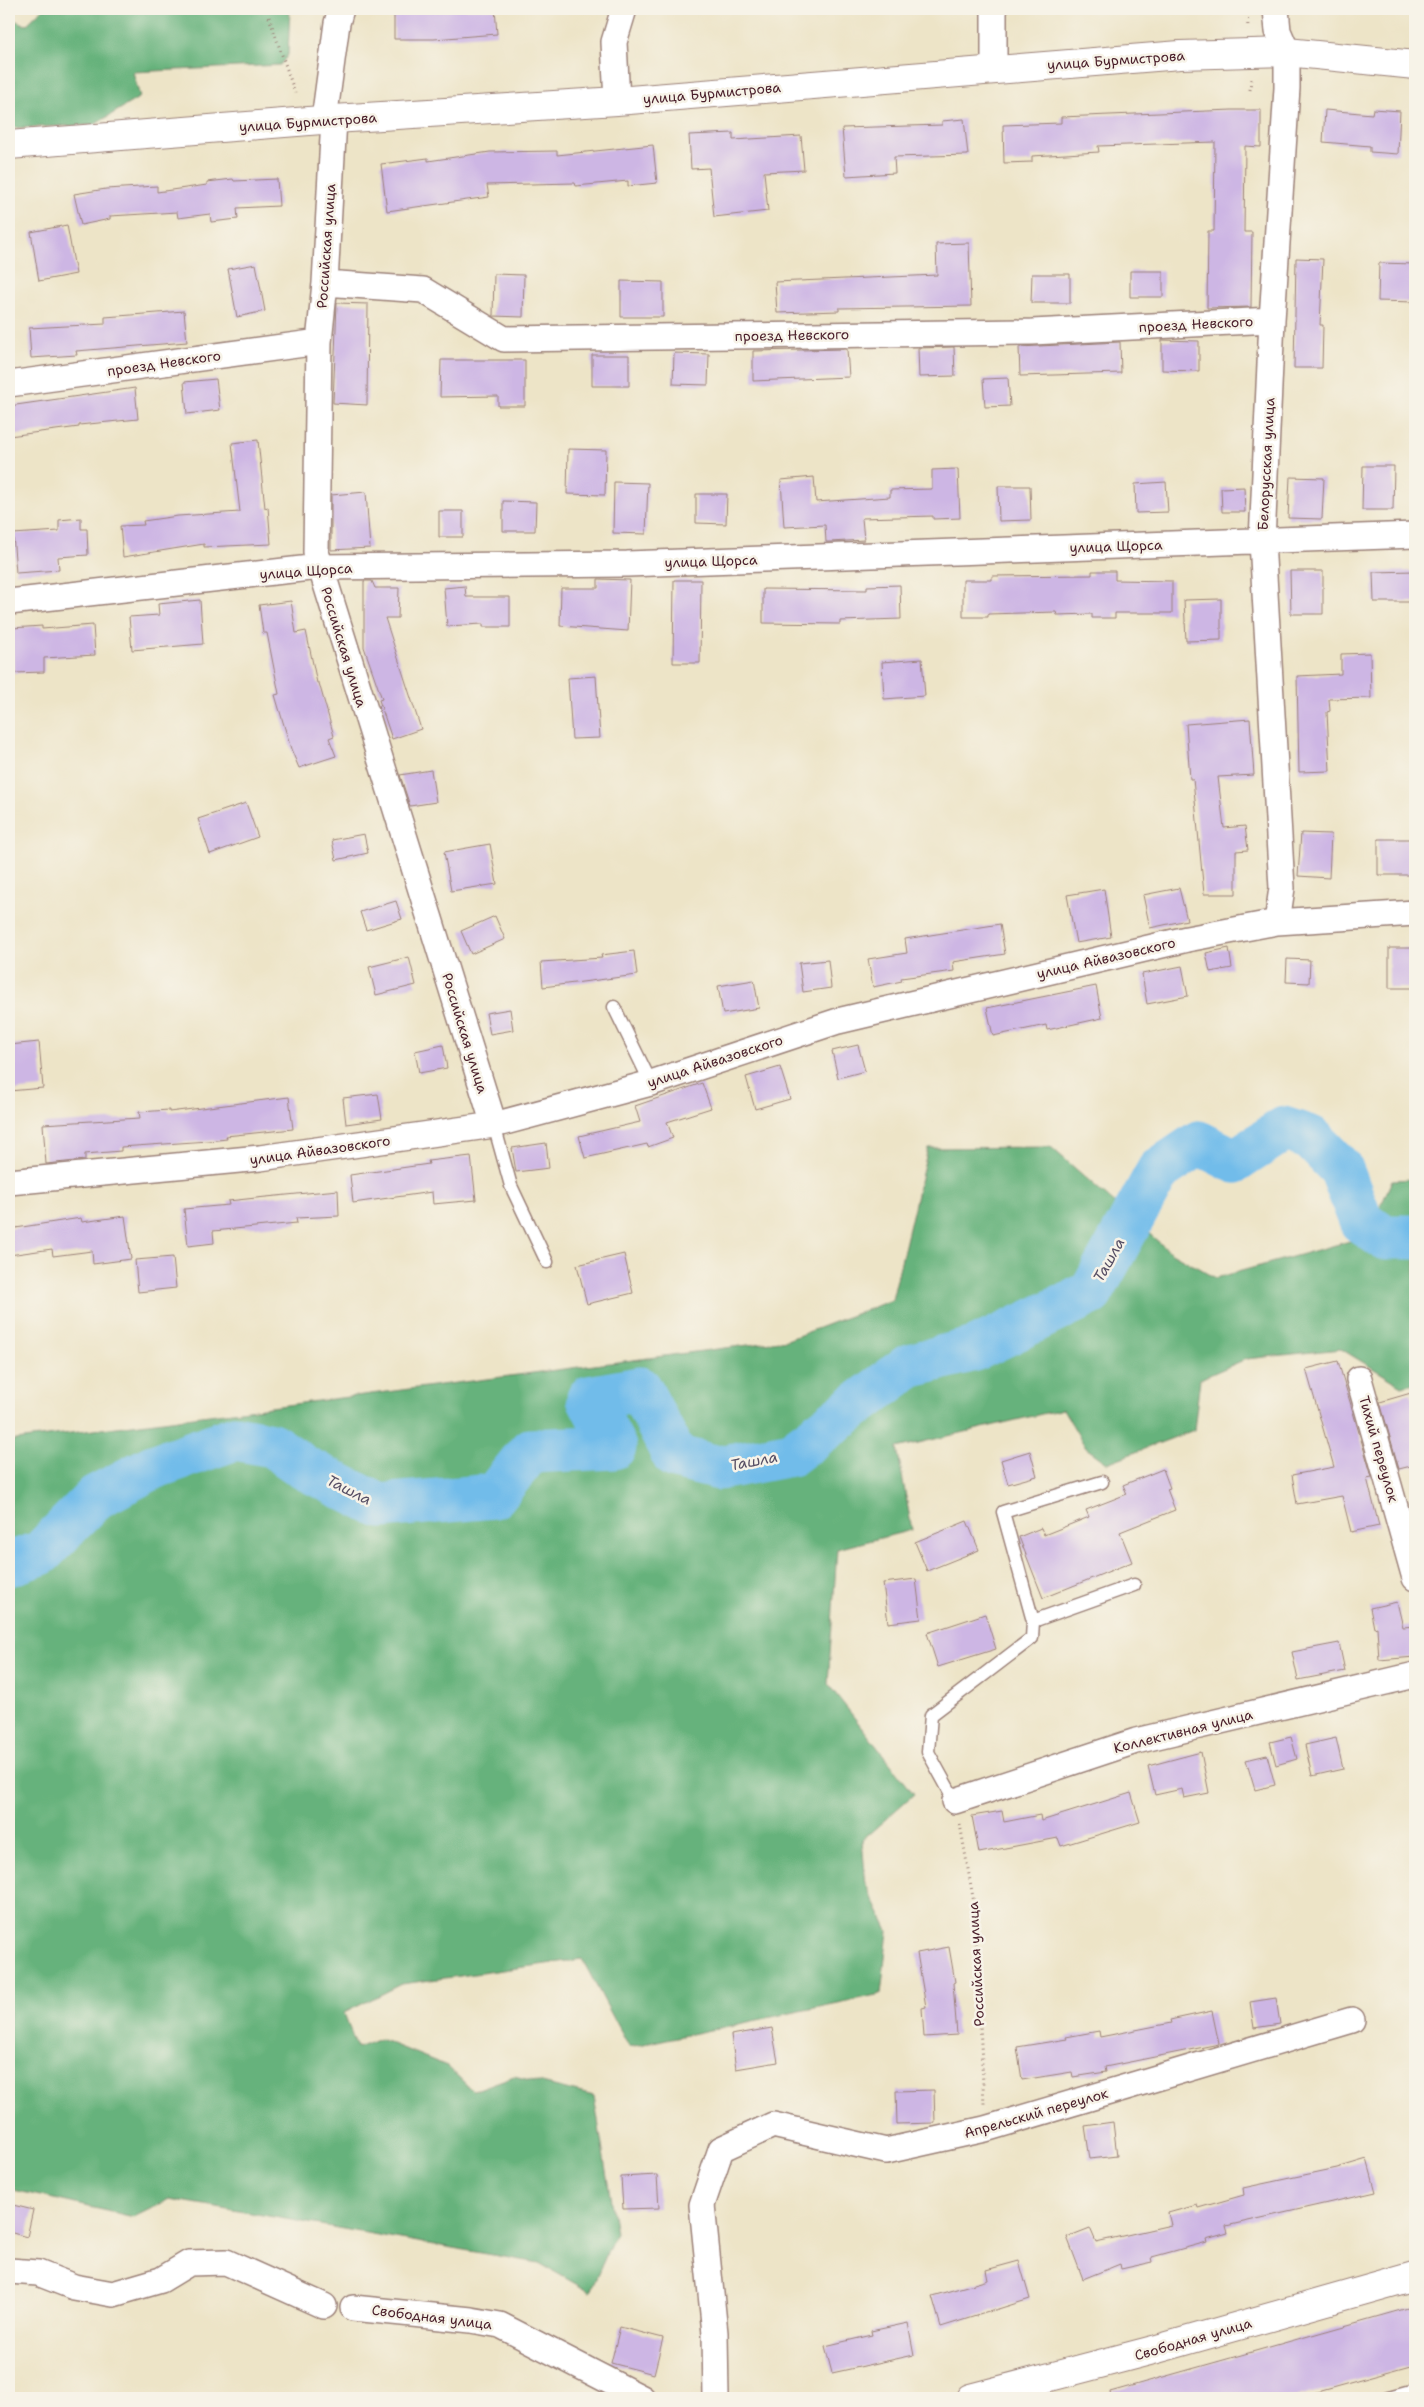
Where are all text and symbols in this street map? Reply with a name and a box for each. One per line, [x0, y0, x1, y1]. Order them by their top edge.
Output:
street label: улица Бурмистрова [1046, 46, 1186, 74]
street label: улица Бурмистрова [642, 78, 782, 108]
street label: улица Бурмистрова [238, 108, 378, 136]
street label: Российская улица [313, 183, 339, 309]
street label: проезд Невского [1138, 312, 1254, 336]
street label: проезд Невского [735, 325, 849, 345]
street label: проезд Невского [106, 346, 222, 380]
street label: Белорусская улица [1254, 397, 1278, 531]
street label: улица Щорса [1069, 535, 1163, 557]
street label: улица Щорса [664, 550, 758, 572]
street label: улица Щорса [259, 559, 353, 583]
street label: Российская улица [317, 585, 371, 710]
street label: улица Айвазовского [1035, 933, 1177, 983]
street label: Российская улица [438, 971, 492, 1096]
street label: улица Айвазовского [645, 1031, 785, 1091]
street label: улица Айвазовского [249, 1131, 391, 1169]
water label: Ташла [1089, 1234, 1129, 1286]
street label: Тихий переулок [1355, 1394, 1403, 1505]
water label: Ташла [729, 1447, 779, 1475]
water label: Ташла [323, 1470, 375, 1510]
street label: Коллективная улица [1112, 1705, 1255, 1757]
street label: Российская улица [964, 1901, 988, 2027]
street label: Апрельский переулок [962, 2084, 1111, 2142]
street label: Свободная улица [371, 2301, 493, 2333]
street label: Свободная улица [1132, 2314, 1254, 2364]

